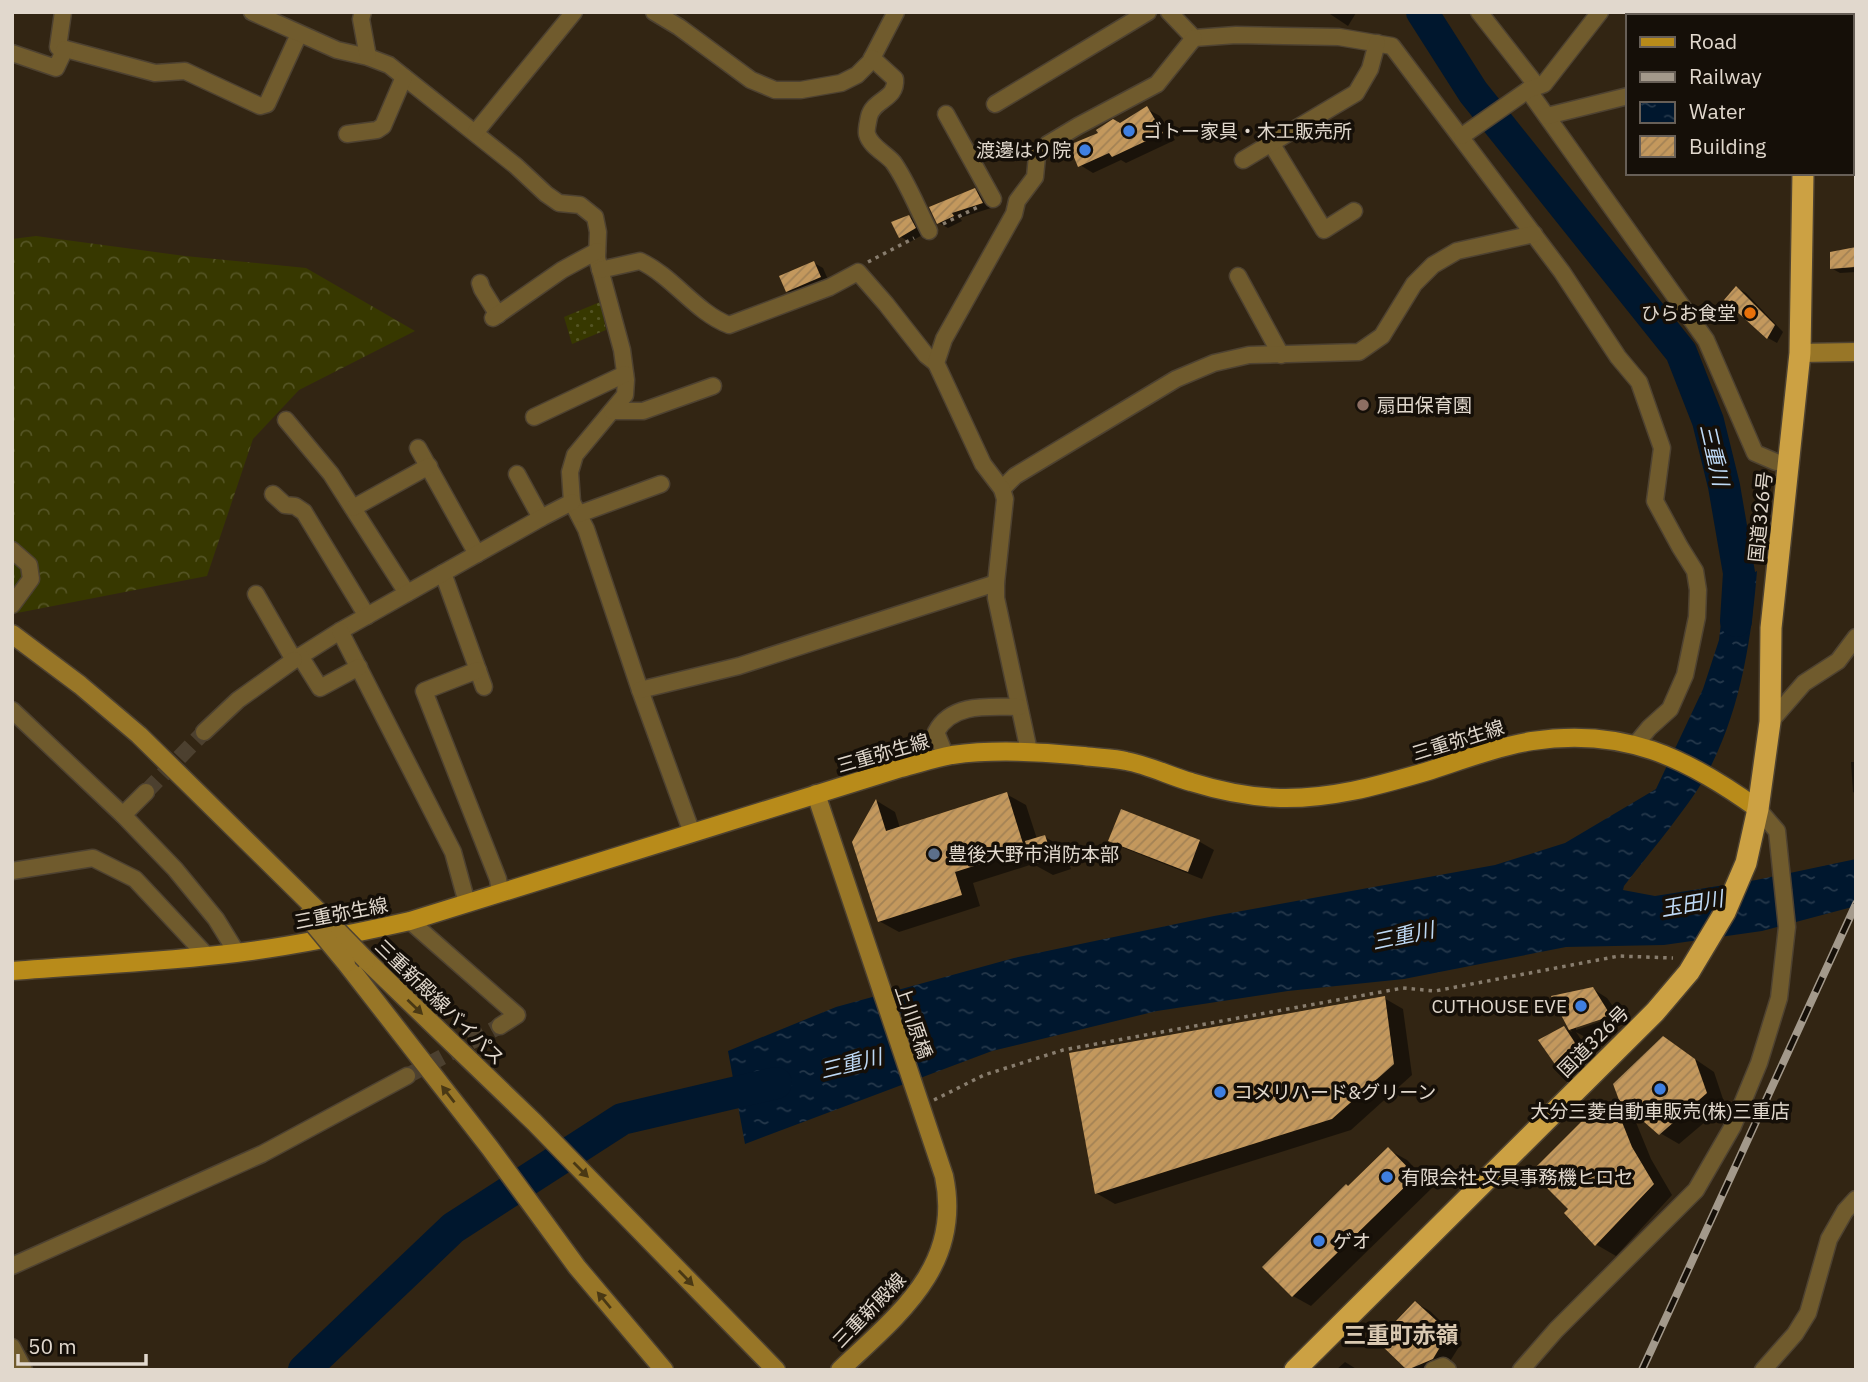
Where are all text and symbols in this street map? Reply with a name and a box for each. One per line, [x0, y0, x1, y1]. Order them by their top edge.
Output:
legend [1626, 14, 1854, 175]
text: Road [1689, 27, 1737, 55]
text: Railway [1689, 62, 1762, 90]
text: Water [1689, 97, 1746, 125]
place label: ゴトー家具・木工販売所 [1143, 119, 1352, 143]
marker: ゴトー家具・木工販売所 [1121, 123, 1137, 139]
text: Building [1689, 132, 1766, 160]
place label: 渡邊はり院 [976, 138, 1071, 162]
marker: 渡邊はり院 [1077, 142, 1093, 158]
place label: ひらお食堂 [1641, 301, 1736, 325]
marker: ひらお食堂 [1742, 305, 1758, 321]
place label: 扇田保育園 [1377, 393, 1472, 417]
marker: 扇田保育園 [1355, 397, 1371, 413]
water label: 三重川 [1694, 421, 1736, 491]
street label: 国道326号 [1743, 470, 1777, 564]
street label: 三重弥生線 [1409, 715, 1507, 765]
street label: 三重弥生線 [834, 728, 932, 778]
place label: 豊後大野市消防本部 [948, 842, 1119, 866]
marker: 豊後大野市消防本部 [926, 846, 942, 862]
water label: 玉田川 [1658, 883, 1727, 922]
street label: 三重弥生線 [292, 892, 390, 934]
water label: 三重川 [1369, 914, 1438, 955]
street label: 三重新殿線バイパス [370, 934, 510, 1070]
street label: 上川原橋 [890, 982, 938, 1062]
place label: CUTHOUSE EVE [1432, 994, 1567, 1018]
marker: CUTHOUSE EVE [1573, 998, 1589, 1014]
one-way arrow [406, 999, 423, 1015]
street label: 国道326号 [1552, 1000, 1634, 1082]
water label: 三重川 [817, 1041, 887, 1084]
place label: コメリハード&グリーン [1234, 1080, 1436, 1104]
marker: 大分三菱自動車販売(株)三重店 [1652, 1081, 1668, 1097]
marker: コメリハード&グリーン [1212, 1084, 1228, 1100]
one-way arrow [441, 1086, 456, 1104]
place label: 大分三菱自動車販売(株)三重店 [1530, 1099, 1790, 1123]
one-way arrow [573, 1162, 590, 1179]
place label: 有限会社 文具事務機ヒロセ [1401, 1165, 1634, 1189]
marker: 有限会社 文具事務機ヒロセ [1379, 1169, 1395, 1185]
place label: ゲオ [1333, 1229, 1371, 1253]
marker: ゲオ [1311, 1233, 1327, 1249]
street label: 三重新殿線 [827, 1267, 911, 1353]
one-way arrow [678, 1269, 695, 1286]
one-way arrow [597, 1291, 612, 1309]
district label: 三重町赤嶺 [1344, 1319, 1459, 1349]
scale bar [18, 1322, 145, 1366]
text: 50 m [28, 1332, 77, 1360]

